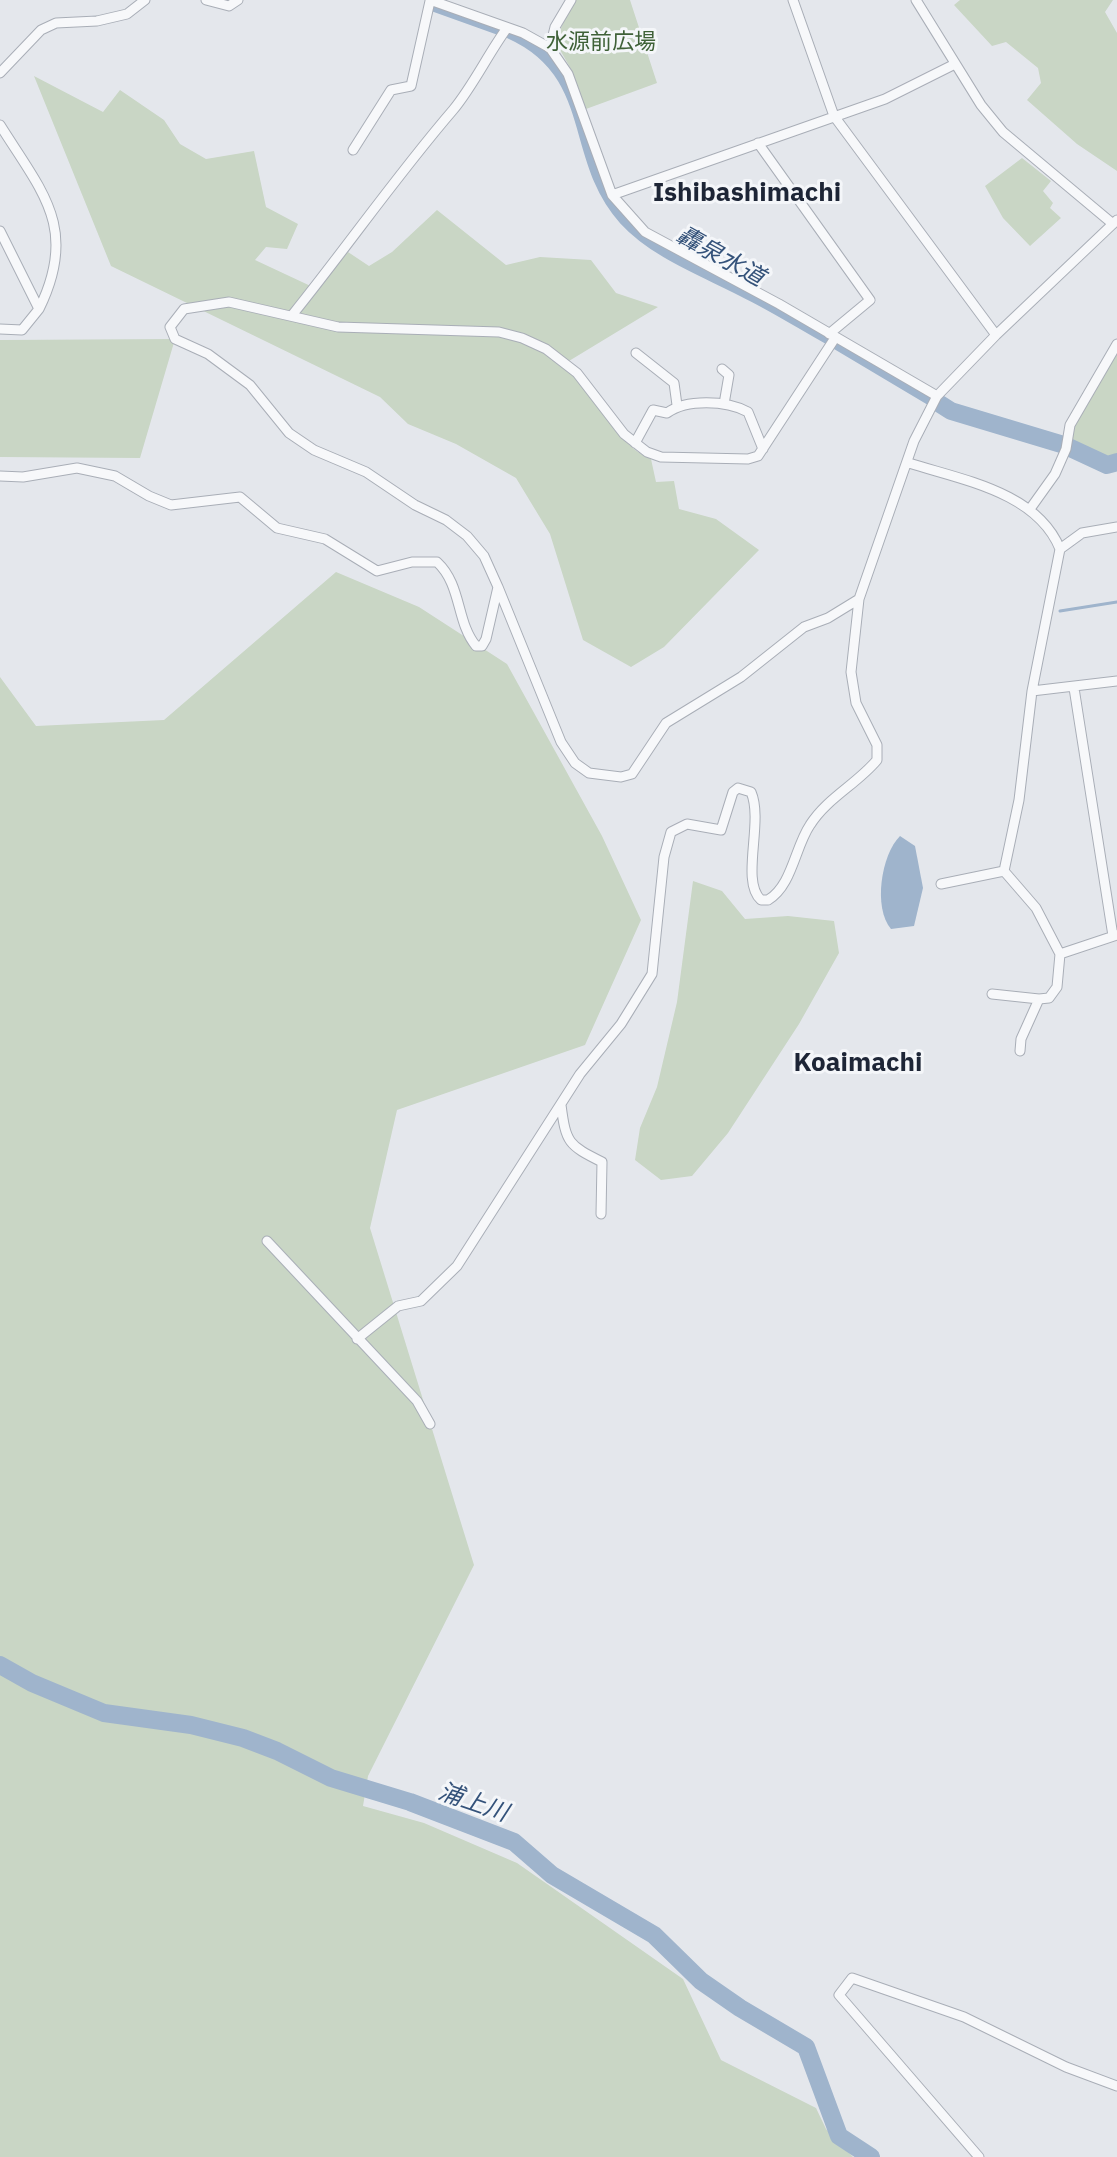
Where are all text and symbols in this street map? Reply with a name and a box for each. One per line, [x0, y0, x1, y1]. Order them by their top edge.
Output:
park label: 水源前広場 [546, 30, 656, 56]
district label: Ishibashimachi [653, 177, 841, 209]
water label: 轟泉水道 [671, 221, 769, 293]
district label: Koaimachi [794, 1047, 922, 1079]
water label: 浦上川 [434, 1778, 512, 1828]

